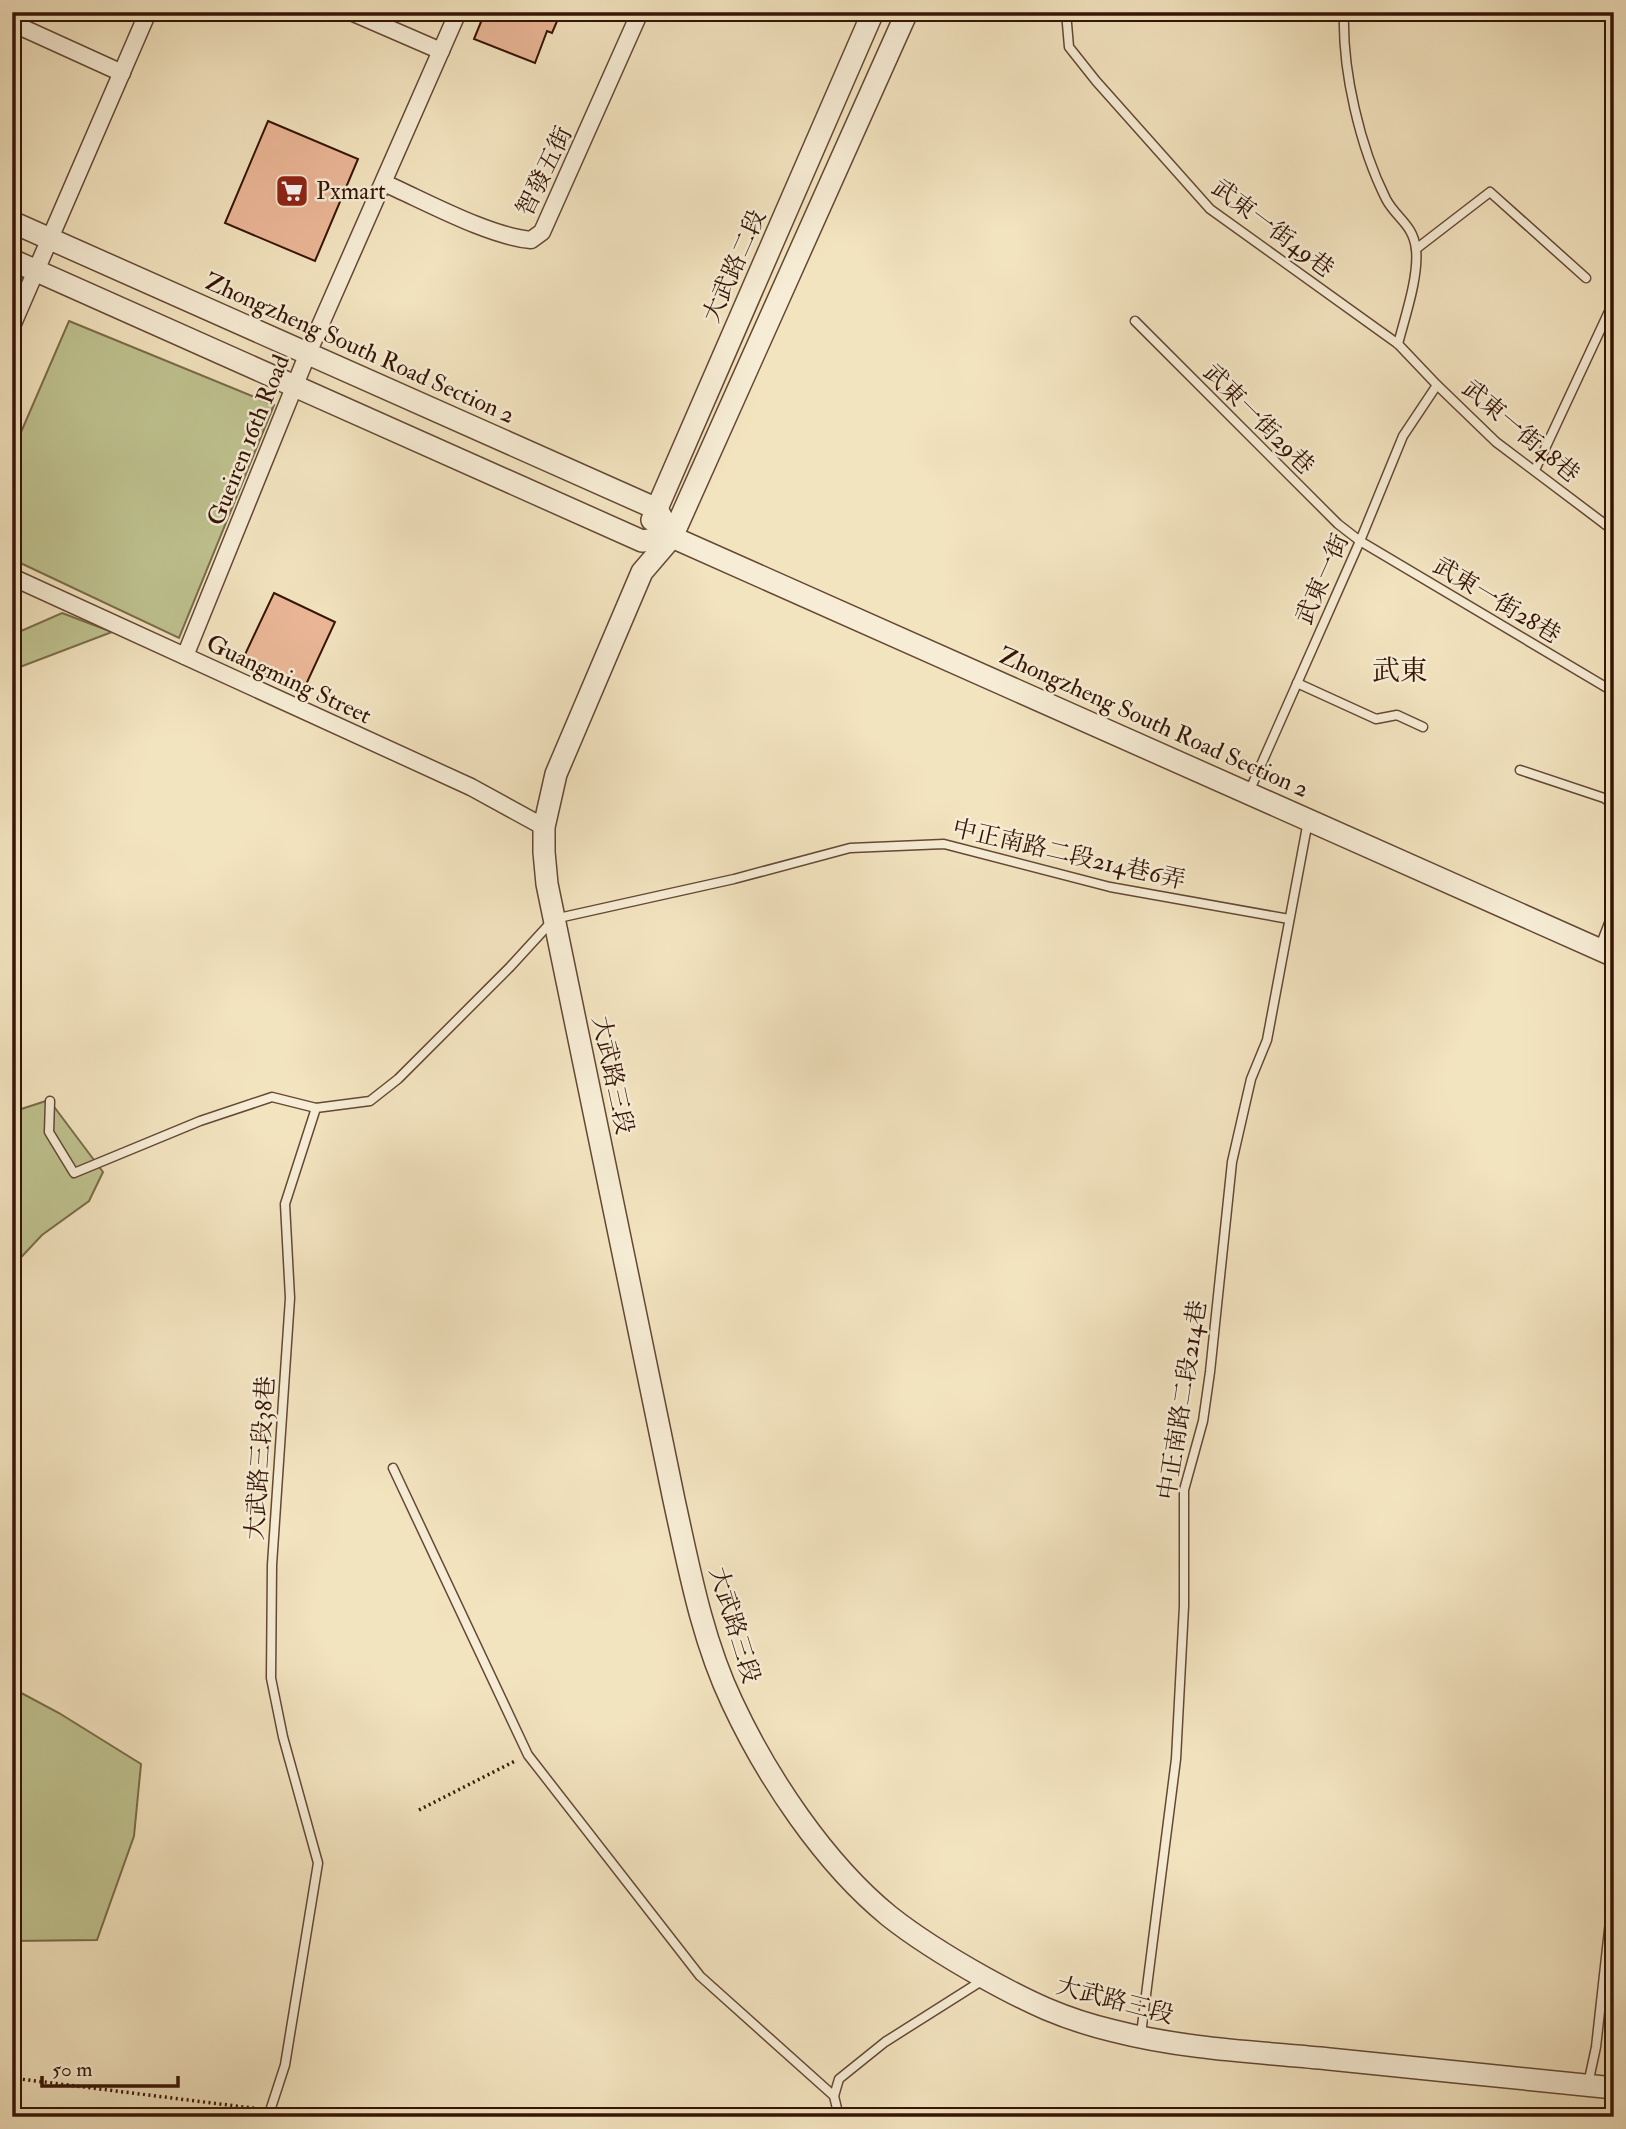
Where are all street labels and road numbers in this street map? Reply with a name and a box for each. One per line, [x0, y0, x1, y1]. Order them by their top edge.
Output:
street label: 智發五街 [509, 121, 579, 221]
street label: 武東一街49巷 [1205, 172, 1340, 284]
street label: 大武路二段 [696, 205, 773, 327]
street label: Zhongzheng South Road Section 2 [200, 266, 520, 431]
street label: Gueiren 16th Road [200, 350, 297, 530]
street label: 武東一街29巷 [1197, 357, 1321, 481]
street label: 武東一街48巷 [1455, 373, 1586, 490]
street label: 武東一街 [1289, 529, 1356, 629]
street label: 武東一街28巷 [1427, 550, 1566, 651]
street label: Guangming Street [201, 628, 377, 731]
street label: Zhongzheng South Road Section 2 [994, 640, 1314, 805]
street label: 中正南路二段214巷6弄 [950, 813, 1188, 896]
street label: 大武路三段 [585, 1013, 640, 1137]
street label: 中正南路二段214巷 [1151, 1298, 1214, 1502]
street label: 大武路三段38巷 [239, 1375, 282, 1541]
street label: 大武路三段 [702, 1563, 767, 1687]
street label: 大武路三段 [1053, 1970, 1177, 2031]

